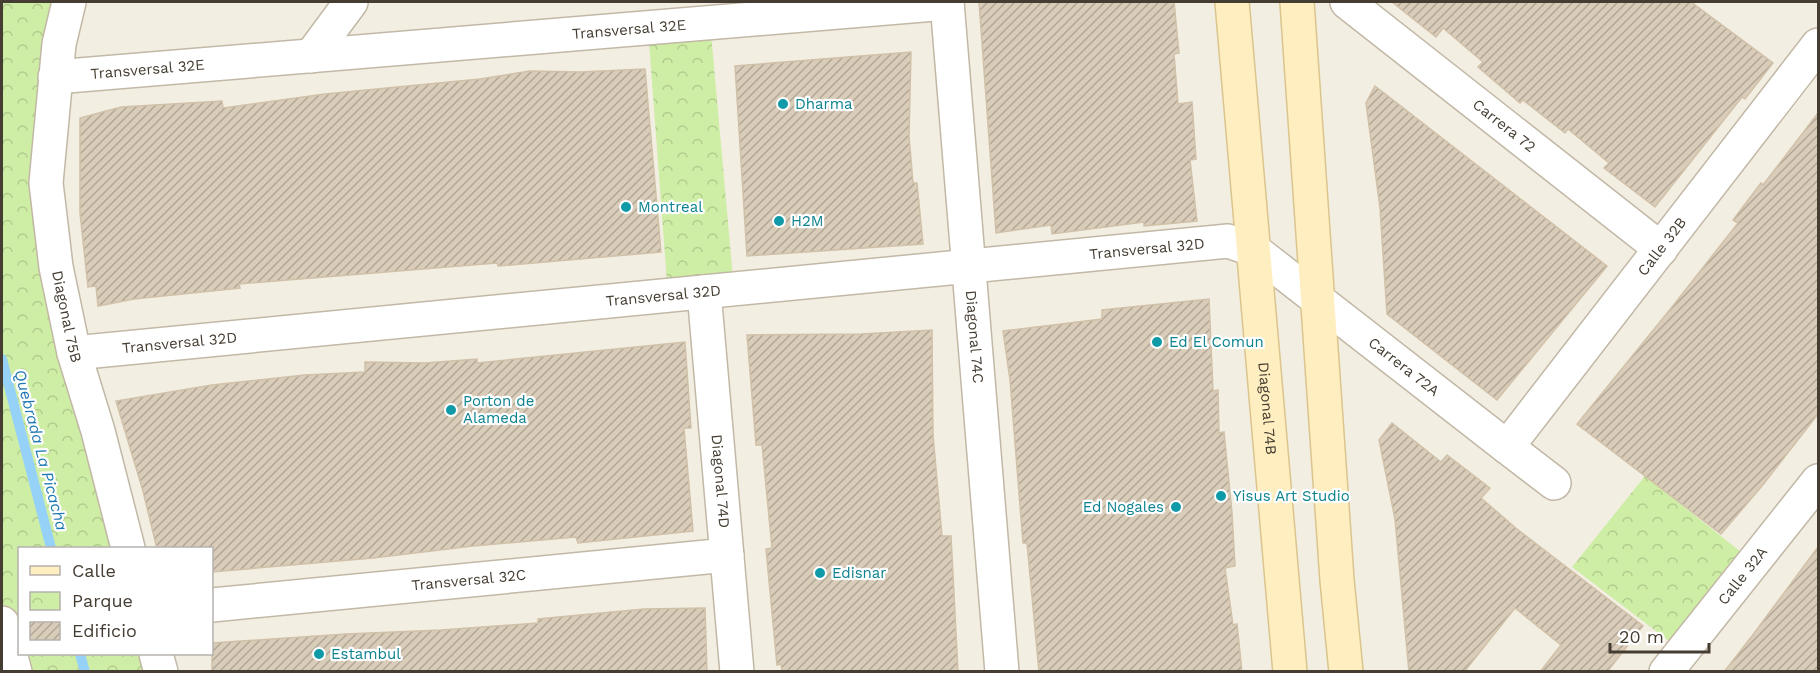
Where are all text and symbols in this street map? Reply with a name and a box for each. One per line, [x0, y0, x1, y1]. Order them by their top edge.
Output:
street label: Transversal 32E [571, 16, 687, 43]
street label: Transversal 32E [90, 56, 205, 83]
place label: Dharma [795, 95, 853, 113]
street label: Carrera 72 [1469, 95, 1539, 156]
marker: Dharma [776, 97, 790, 111]
place label: Montreal [638, 198, 703, 216]
marker: Montreal [619, 200, 633, 214]
place label: H2M [791, 212, 824, 230]
marker: H2M [772, 214, 786, 228]
street label: Calle 32B [1634, 214, 1690, 279]
street label: Transversal 32D [1089, 234, 1205, 263]
street label: Diagonal 75B [48, 269, 85, 365]
street label: Transversal 32D [605, 281, 722, 310]
street label: Diagonal 74C [962, 290, 987, 384]
street label: Transversal 32D [121, 328, 238, 357]
place label: Ed El Comun [1169, 333, 1264, 351]
street label: Carrera 72A [1365, 333, 1443, 400]
marker: Ed El Comun [1150, 335, 1164, 349]
street label: Diagonal 74B [1254, 361, 1280, 456]
water label: Quebrada La Picacha [10, 367, 72, 533]
place label: Porton de Alameda [463, 392, 534, 427]
marker: Porton de Alameda [444, 403, 458, 417]
street label: Diagonal 74D [707, 434, 733, 529]
place label: Yisus Art Studio [1233, 487, 1350, 505]
marker: Yisus Art Studio [1214, 489, 1228, 503]
place label: Ed Nogales [1083, 498, 1164, 516]
marker: Ed Nogales [1169, 500, 1183, 514]
street label: Calle 32A [1714, 543, 1771, 608]
legend [18, 547, 213, 655]
text: Calle [72, 560, 116, 581]
place label: Edisnar [832, 564, 886, 582]
street label: Transversal 32C [411, 566, 527, 595]
marker: Edisnar [813, 566, 827, 580]
text: Parque [72, 590, 133, 611]
scale bar [1610, 616, 1709, 654]
text: Edificio [72, 620, 137, 641]
text: 20 m [1619, 626, 1664, 647]
place label: Estambul [331, 645, 401, 663]
marker: Estambul [312, 647, 326, 661]

